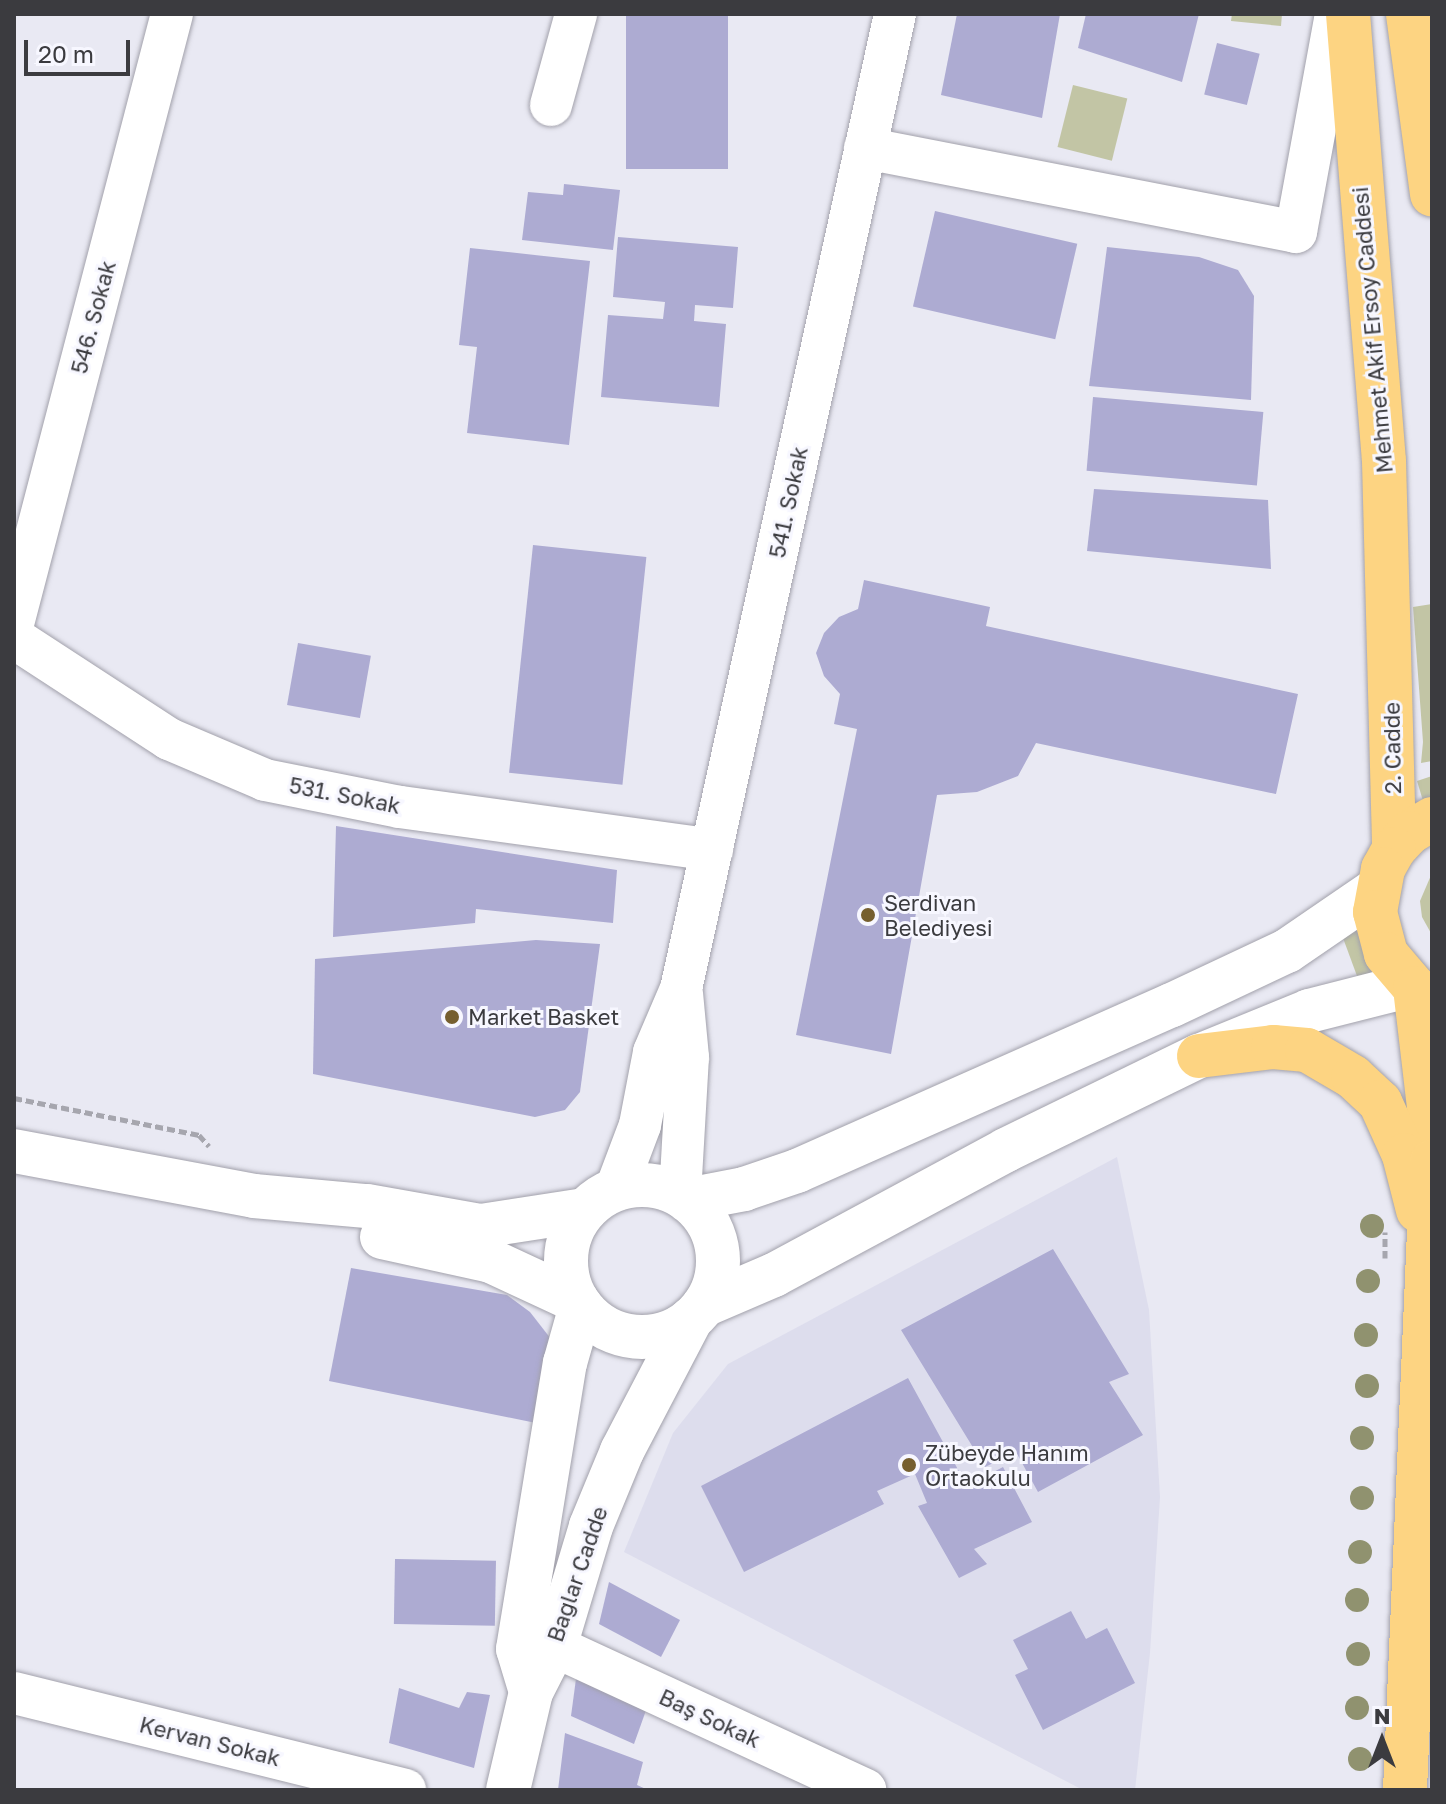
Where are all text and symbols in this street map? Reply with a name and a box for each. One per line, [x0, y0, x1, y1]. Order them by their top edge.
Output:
scale bar [28, 24, 134, 74]
text: 20 m [38, 39, 94, 68]
street label: Mehmet Akif Ersoy Caddesi [1346, 186, 1398, 474]
street label: 546. Sokak [65, 258, 121, 376]
street label: 541. Sokak [763, 444, 813, 560]
street label: 2. Cadde [1378, 702, 1406, 794]
street label: 531. Sokak [287, 771, 403, 819]
place label: Serdivan Belediyesi [884, 889, 993, 940]
marker: Serdivan Belediyesi [859, 906, 877, 924]
place label: Market Basket [468, 1004, 619, 1030]
marker: Market Basket [443, 1008, 461, 1026]
place label: Zübeyde Hanım Ortaokulu [925, 1439, 1089, 1490]
marker: Zübeyde Hanım Ortaokulu [900, 1456, 918, 1474]
street label: Bağlar Cadde [541, 1503, 613, 1645]
street label: Baş Sokak [655, 1683, 765, 1753]
north arrow [1342, 1700, 1422, 1780]
text: N [1374, 1702, 1390, 1729]
street label: Kervan Sokak [137, 1711, 283, 1771]

